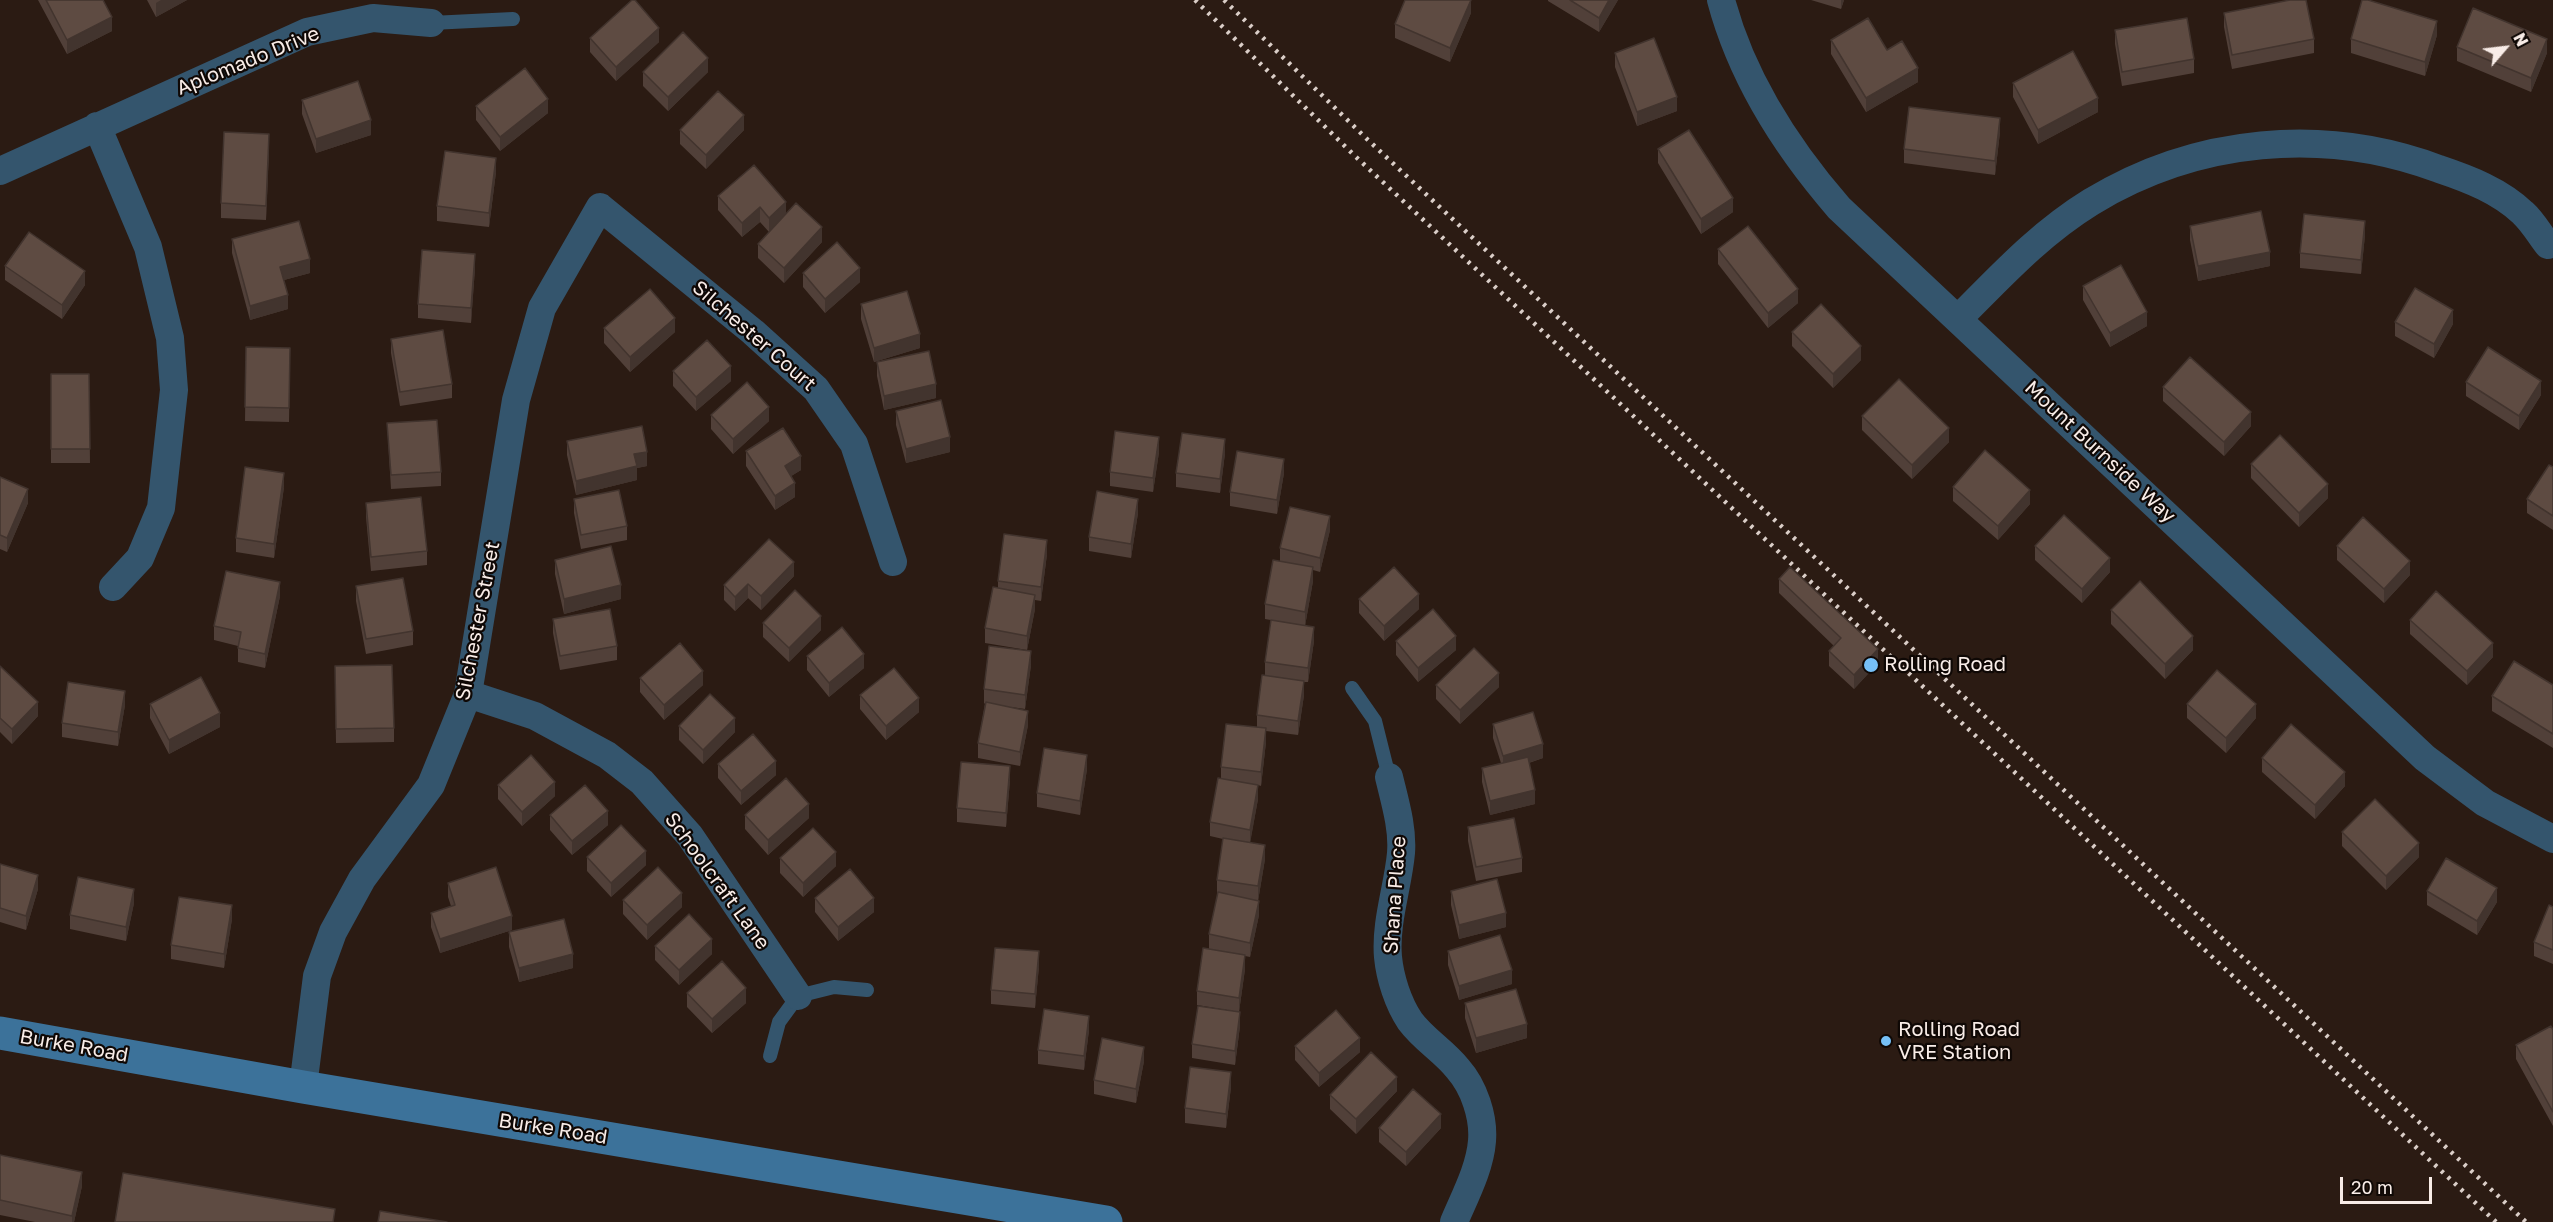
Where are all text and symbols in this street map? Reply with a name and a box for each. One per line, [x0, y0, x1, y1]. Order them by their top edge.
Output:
north arrow [2475, 18, 2535, 78]
street label: Aplomado Drive [173, 21, 323, 101]
text: N [2509, 29, 2533, 50]
street label: Silchester Court [687, 276, 821, 396]
street label: Mount Burnside Way [2020, 376, 2180, 528]
street label: Silchester Street [451, 540, 505, 702]
place label: Rolling Road [1884, 653, 2006, 677]
marker: Rolling Road [1862, 656, 1880, 674]
street label: Schoolcraft Lane [659, 808, 775, 954]
street label: Shana Place [1379, 835, 1411, 955]
place label: Rolling Road VRE Station [1898, 1018, 2020, 1065]
street label: Burke Road [18, 1025, 130, 1067]
marker: Rolling Road VRE Station [1879, 1034, 1893, 1048]
street label: Burke Road [497, 1109, 609, 1149]
scale bar [2343, 1165, 2434, 1203]
text: 20 m [2351, 1176, 2393, 1198]

